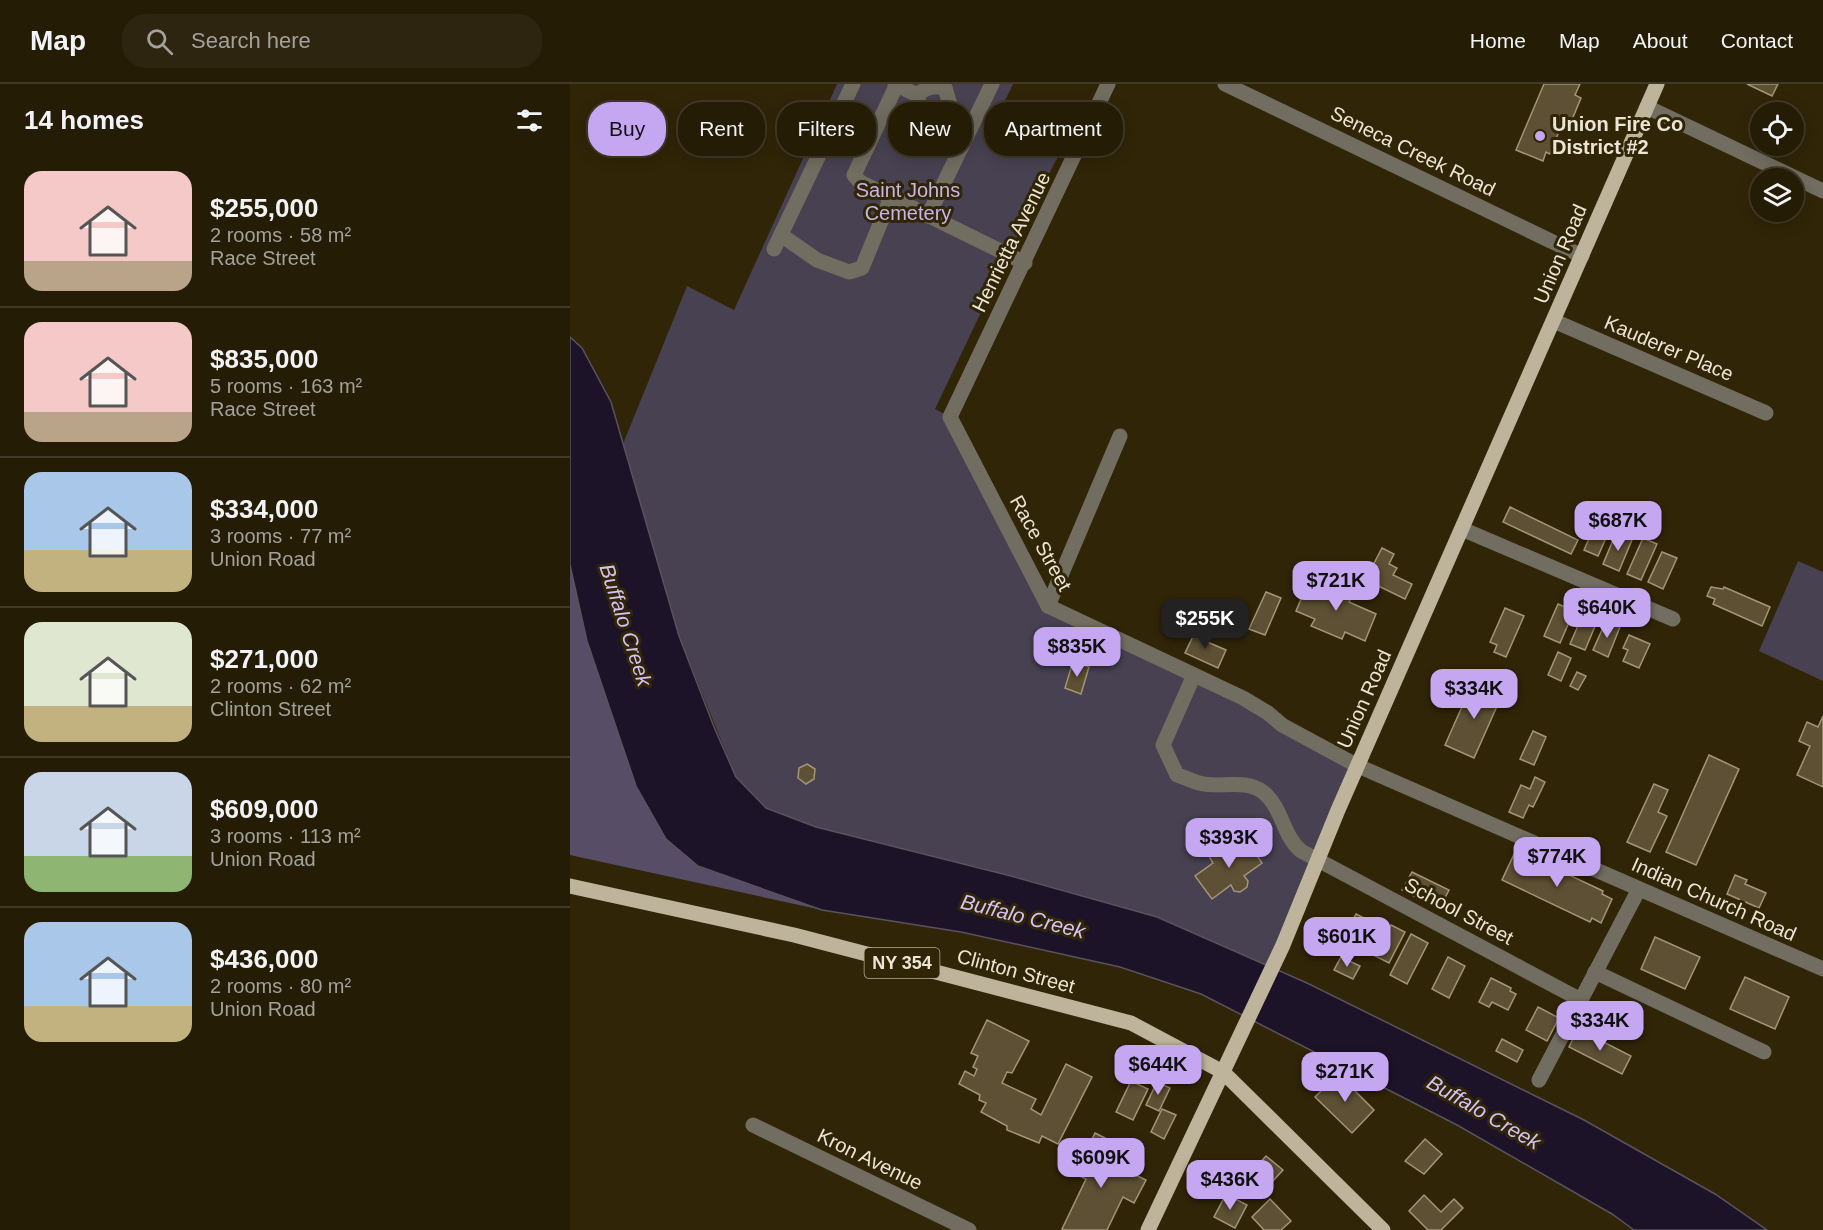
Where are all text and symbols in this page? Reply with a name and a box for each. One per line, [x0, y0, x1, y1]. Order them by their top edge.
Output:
search box [122, 14, 542, 68]
text: Map [30, 25, 86, 56]
icon: search [143, 25, 176, 58]
text: Search here [191, 28, 311, 53]
text: Home [1470, 29, 1526, 52]
text: Map [1559, 29, 1600, 52]
text: About [1633, 29, 1688, 52]
text: Contact [1721, 29, 1793, 52]
chip: Buy [588, 102, 666, 156]
chip: Rent [678, 102, 765, 156]
chip: Filters [777, 102, 876, 156]
chip: New [888, 102, 972, 156]
chip: Apartment [984, 102, 1123, 156]
street label: Seneca Creek Road [1327, 102, 1499, 200]
map controls [1750, 102, 1804, 222]
button: locate [1750, 102, 1804, 156]
icon: filters [513, 104, 546, 137]
text: 14 homes [24, 105, 144, 135]
place label: Union Fire Co District #2 [1552, 113, 1683, 158]
marker: Union Fire Co District #2 [1533, 129, 1547, 143]
street label: Henrietta Avenue [968, 168, 1054, 316]
button: layers [1750, 168, 1804, 222]
park label: Saint Johns Cemetery [856, 179, 960, 224]
text: $255,000 [210, 193, 318, 223]
icon: home [72, 195, 144, 267]
street label: Union Road [1529, 201, 1591, 307]
text: 2 rooms · 58 m² [210, 224, 351, 246]
text: Race Street [210, 247, 316, 269]
street label: Kauderer Place [1601, 311, 1737, 385]
text: $835,000 [210, 344, 318, 374]
icon: home [72, 346, 144, 418]
text: 5 rooms · 163 m² [210, 375, 362, 397]
text: Race Street [210, 398, 316, 420]
street label: Race Street [1006, 491, 1076, 595]
text: $334,000 [210, 494, 318, 524]
icon: home [72, 496, 144, 568]
pin: $687K [1576, 501, 1660, 552]
text: $687K [1589, 509, 1647, 531]
text: 3 rooms · 77 m² [210, 525, 351, 547]
text: Union Road [210, 548, 316, 570]
water label: Buffalo Creek [595, 561, 657, 690]
pin: $721K [1294, 561, 1378, 612]
text: $721K [1307, 569, 1365, 591]
pin: $640K [1565, 588, 1649, 639]
text: $640K [1578, 596, 1636, 618]
pin: $255K [1163, 599, 1247, 650]
text: $255K [1176, 607, 1234, 629]
pin: $835K [1035, 627, 1119, 678]
text: $835K [1048, 635, 1106, 657]
text: $271,000 [210, 644, 318, 674]
icon: home [72, 646, 144, 718]
street label: Union Road [1332, 646, 1396, 752]
pin: $334K [1432, 669, 1516, 720]
text: 2 rooms · 62 m² [210, 675, 351, 697]
text: $334K [1445, 677, 1503, 699]
text: Clinton Street [210, 698, 331, 720]
text: $609,000 [210, 794, 318, 824]
icon: home [72, 796, 144, 868]
pin: $393K [1187, 818, 1271, 869]
text: 3 rooms · 113 m² [210, 825, 361, 847]
text: $393K [1200, 826, 1258, 848]
pin: $774K [1515, 837, 1599, 888]
text: $774K [1528, 845, 1586, 867]
text: Union Road [210, 848, 316, 870]
street label: Indian Church Road [1628, 853, 1800, 945]
street label: School Street [1401, 873, 1518, 949]
water label: Buffalo Creek [958, 889, 1089, 943]
pin: $601K [1305, 917, 1389, 968]
text: $601K [1318, 925, 1376, 947]
text: $436,000 [210, 944, 318, 974]
street label: Clinton Street [955, 945, 1078, 997]
icon: home [72, 946, 144, 1018]
road number: NY 354 [864, 948, 940, 978]
text: 2 rooms · 80 m² [210, 975, 351, 997]
text: Union Road [210, 998, 316, 1020]
pin: $334K [1558, 1001, 1642, 1052]
text: $334K [1571, 1009, 1629, 1031]
pin: $644K [1116, 1045, 1200, 1096]
pin: $271K [1303, 1052, 1387, 1103]
text: $644K [1129, 1053, 1187, 1075]
text: $271K [1316, 1060, 1374, 1082]
water label: Buffalo Creek [1423, 1070, 1546, 1155]
street label: Kron Avenue [814, 1124, 926, 1194]
pin: $609K [1059, 1138, 1143, 1189]
text: $609K [1072, 1146, 1130, 1168]
pin: $436K [1188, 1160, 1272, 1211]
text: $436K [1201, 1168, 1259, 1190]

